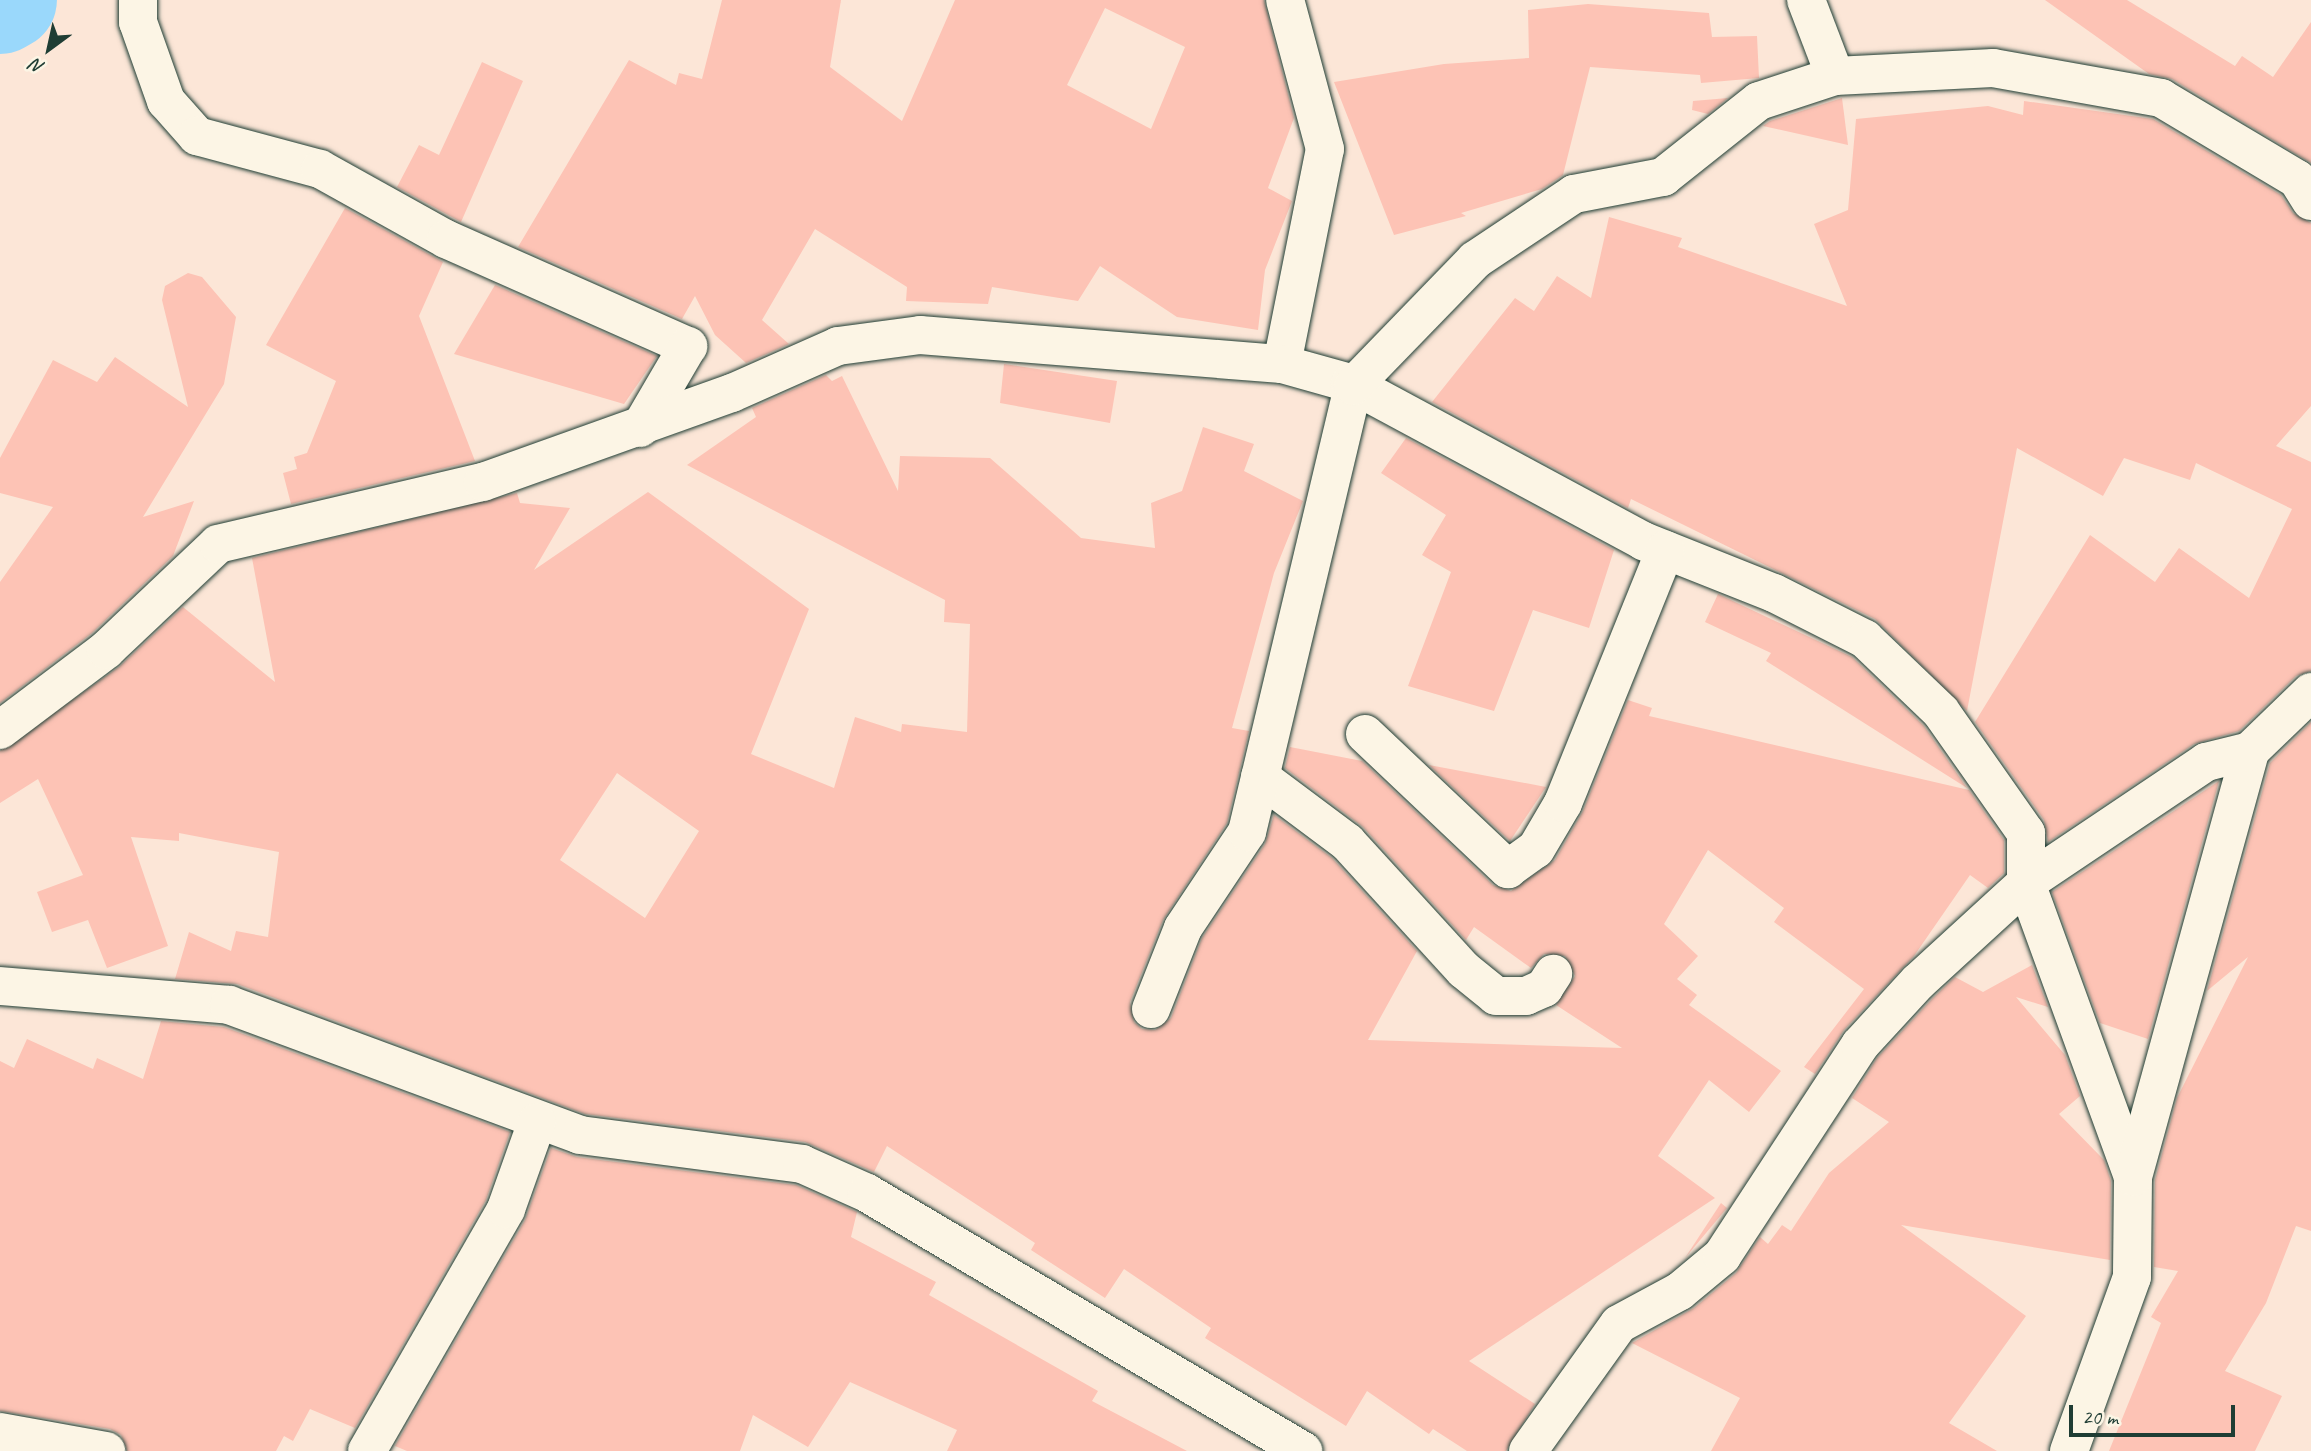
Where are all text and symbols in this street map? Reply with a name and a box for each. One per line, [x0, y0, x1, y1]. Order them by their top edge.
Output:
north arrow [14, 14, 84, 84]
text: N [26, 53, 49, 80]
scale bar [2073, 1392, 2239, 1436]
text: 20 m [2082, 1404, 2118, 1430]

